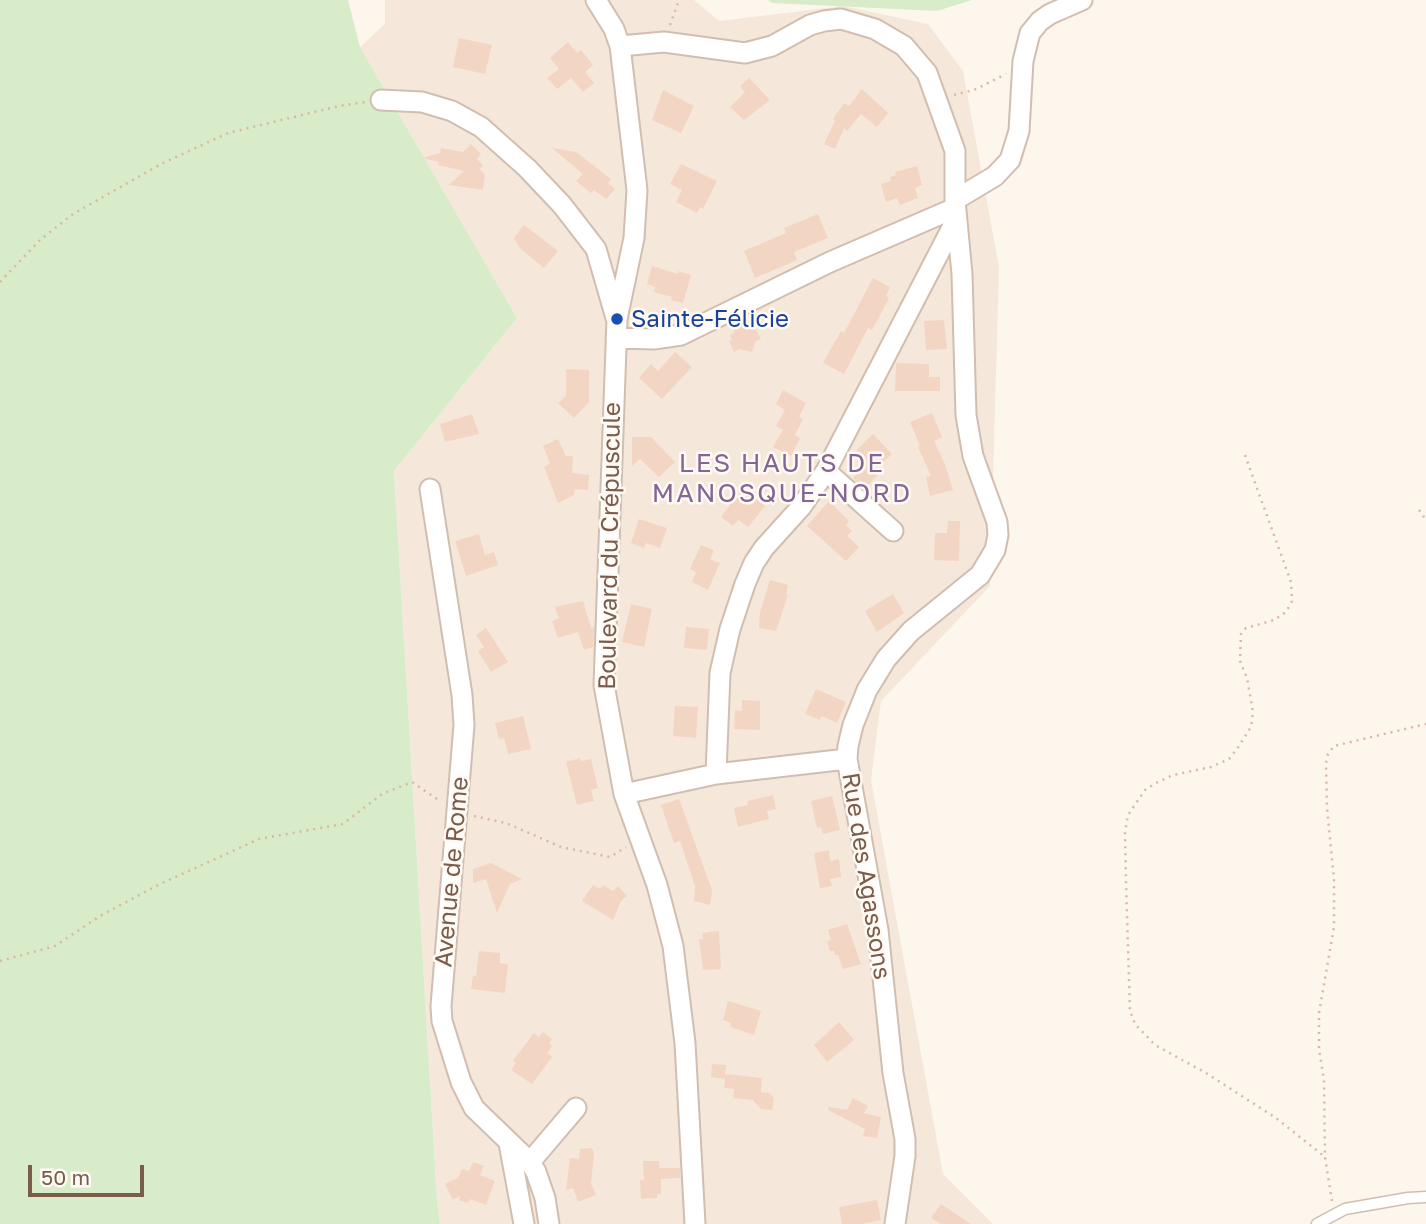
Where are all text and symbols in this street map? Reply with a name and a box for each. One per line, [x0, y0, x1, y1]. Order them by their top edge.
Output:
place label: Sainte-Félicie [631, 305, 789, 333]
marker: Sainte-Félicie [609, 311, 625, 327]
street label: Boulevard du Crépuscule [593, 402, 627, 690]
district label: LES HAUTS DE MANOSQUE-NORD [653, 448, 911, 510]
street label: Rue des Agassons [835, 770, 897, 982]
street label: Avenue de Rome [429, 776, 475, 968]
scale bar [32, 1150, 147, 1194]
text: 50 m [41, 1164, 90, 1190]

